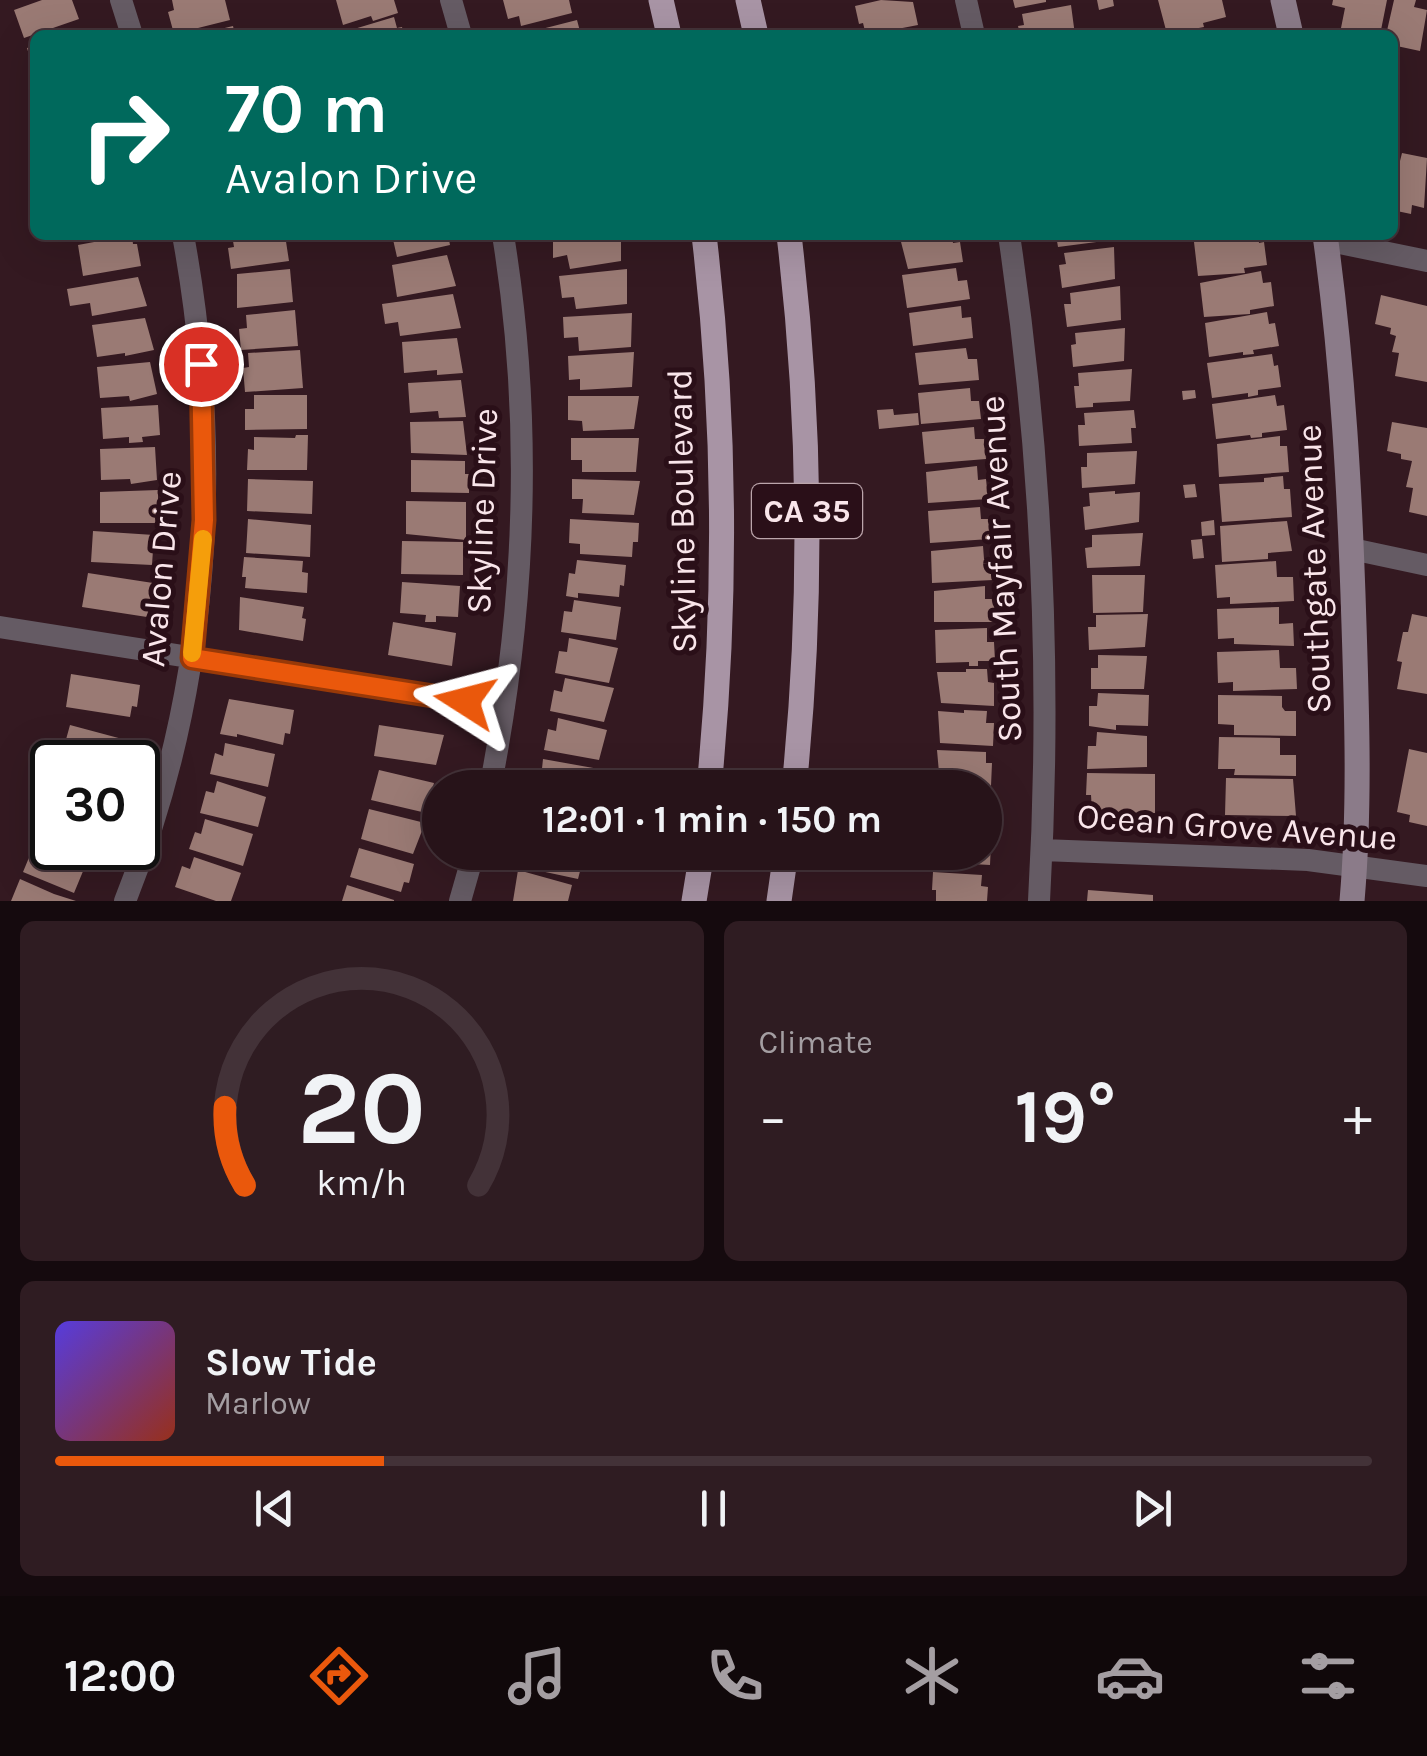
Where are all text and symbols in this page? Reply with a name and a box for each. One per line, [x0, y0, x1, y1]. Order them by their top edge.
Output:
text: 70 m [225, 68, 388, 150]
icon: right [60, 70, 190, 200]
text: Avalon Drive [225, 152, 477, 204]
pin [159, 322, 244, 407]
icon: arrive [174, 337, 229, 392]
street label: Skyline Boulevard [659, 368, 705, 654]
street label: South Mayfair Avenue [971, 395, 1031, 743]
street label: Skyline Drive [458, 407, 506, 615]
street label: Southgate Avenue [1288, 424, 1340, 714]
street label: Avalon Drive [132, 469, 190, 669]
road number: CA 35 [752, 484, 862, 538]
position arrow [413, 649, 517, 753]
speed limit sign: 30 [30, 740, 160, 870]
street label: Ocean Grove Avenue [1076, 795, 1398, 859]
text: 12:01 · 1 min · 150 m [542, 797, 882, 842]
text: Climate [759, 1024, 873, 1061]
text: 20 [297, 1048, 426, 1169]
text: 19° [1014, 1073, 1116, 1161]
text: − [759, 1085, 787, 1149]
text: + [1343, 1085, 1372, 1149]
text: km/h [316, 1162, 407, 1204]
text: Slow Tide [205, 1340, 377, 1385]
text: Marlow [205, 1385, 311, 1422]
icon: previous [247, 1481, 302, 1536]
icon: pause [686, 1481, 741, 1536]
icon: next [1125, 1481, 1180, 1536]
icon: directions [304, 1641, 374, 1711]
icon: music [502, 1641, 572, 1711]
icon: phone [700, 1641, 770, 1711]
icon: climate [897, 1641, 967, 1711]
icon: car [1095, 1641, 1165, 1711]
icon: filters [1293, 1641, 1363, 1711]
text: 12:00 [64, 1650, 176, 1702]

